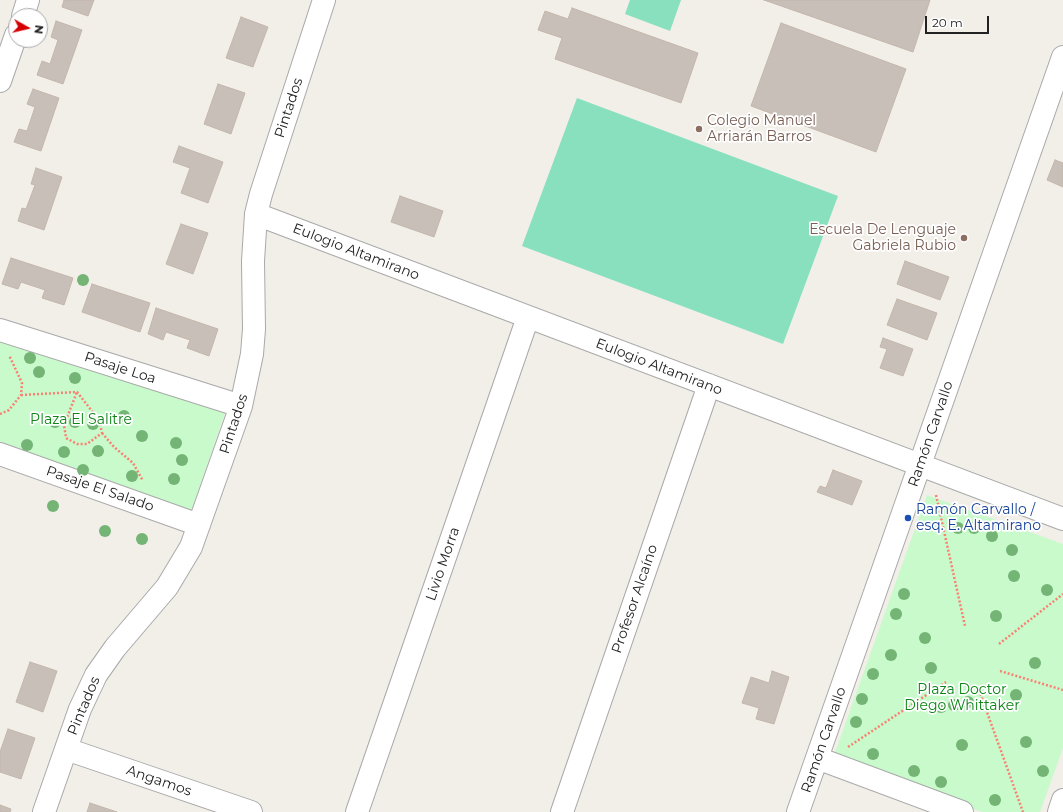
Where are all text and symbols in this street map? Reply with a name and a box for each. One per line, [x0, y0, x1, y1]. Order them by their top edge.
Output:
north arrow [8, 8, 48, 48]
scale bar [927, 8, 991, 34]
text: 20 m [932, 15, 963, 30]
text: N [31, 24, 46, 35]
street label: Pintados [271, 76, 307, 140]
place label: Colegio Manuel Arriarán Barros [707, 113, 816, 146]
marker: Colegio Manuel Arriarán Barros [694, 124, 704, 134]
street label: Eulogio Altamirano [290, 220, 422, 284]
place label: Escuela De Lenguaje Gabriela Rubio [809, 222, 956, 254]
marker: Escuela De Lenguaje Gabriela Rubio [959, 233, 969, 243]
street label: Eulogio Altamirano [593, 335, 725, 399]
street label: Pasaje Loa [82, 349, 158, 387]
street label: Ramón Carvallo [905, 379, 957, 489]
street label: Pintados [216, 392, 252, 456]
park label: Plaza El Salitre [30, 412, 132, 428]
street label: Pasaje El Salado [44, 463, 156, 515]
place label: Ramón Carvallo / esq. E. Altamirano [916, 502, 1041, 534]
marker: Ramón Carvallo / esq. E. Altamirano [903, 513, 913, 523]
street label: Livio Morra [423, 525, 463, 603]
street label: Profesor Alcaíno [609, 542, 661, 656]
street label: Pintados [64, 674, 104, 738]
park label: Plaza Doctor Diego Whittaker [904, 682, 1020, 714]
street label: Ramón Carvallo [798, 685, 850, 795]
street label: Angamos [124, 762, 194, 800]

